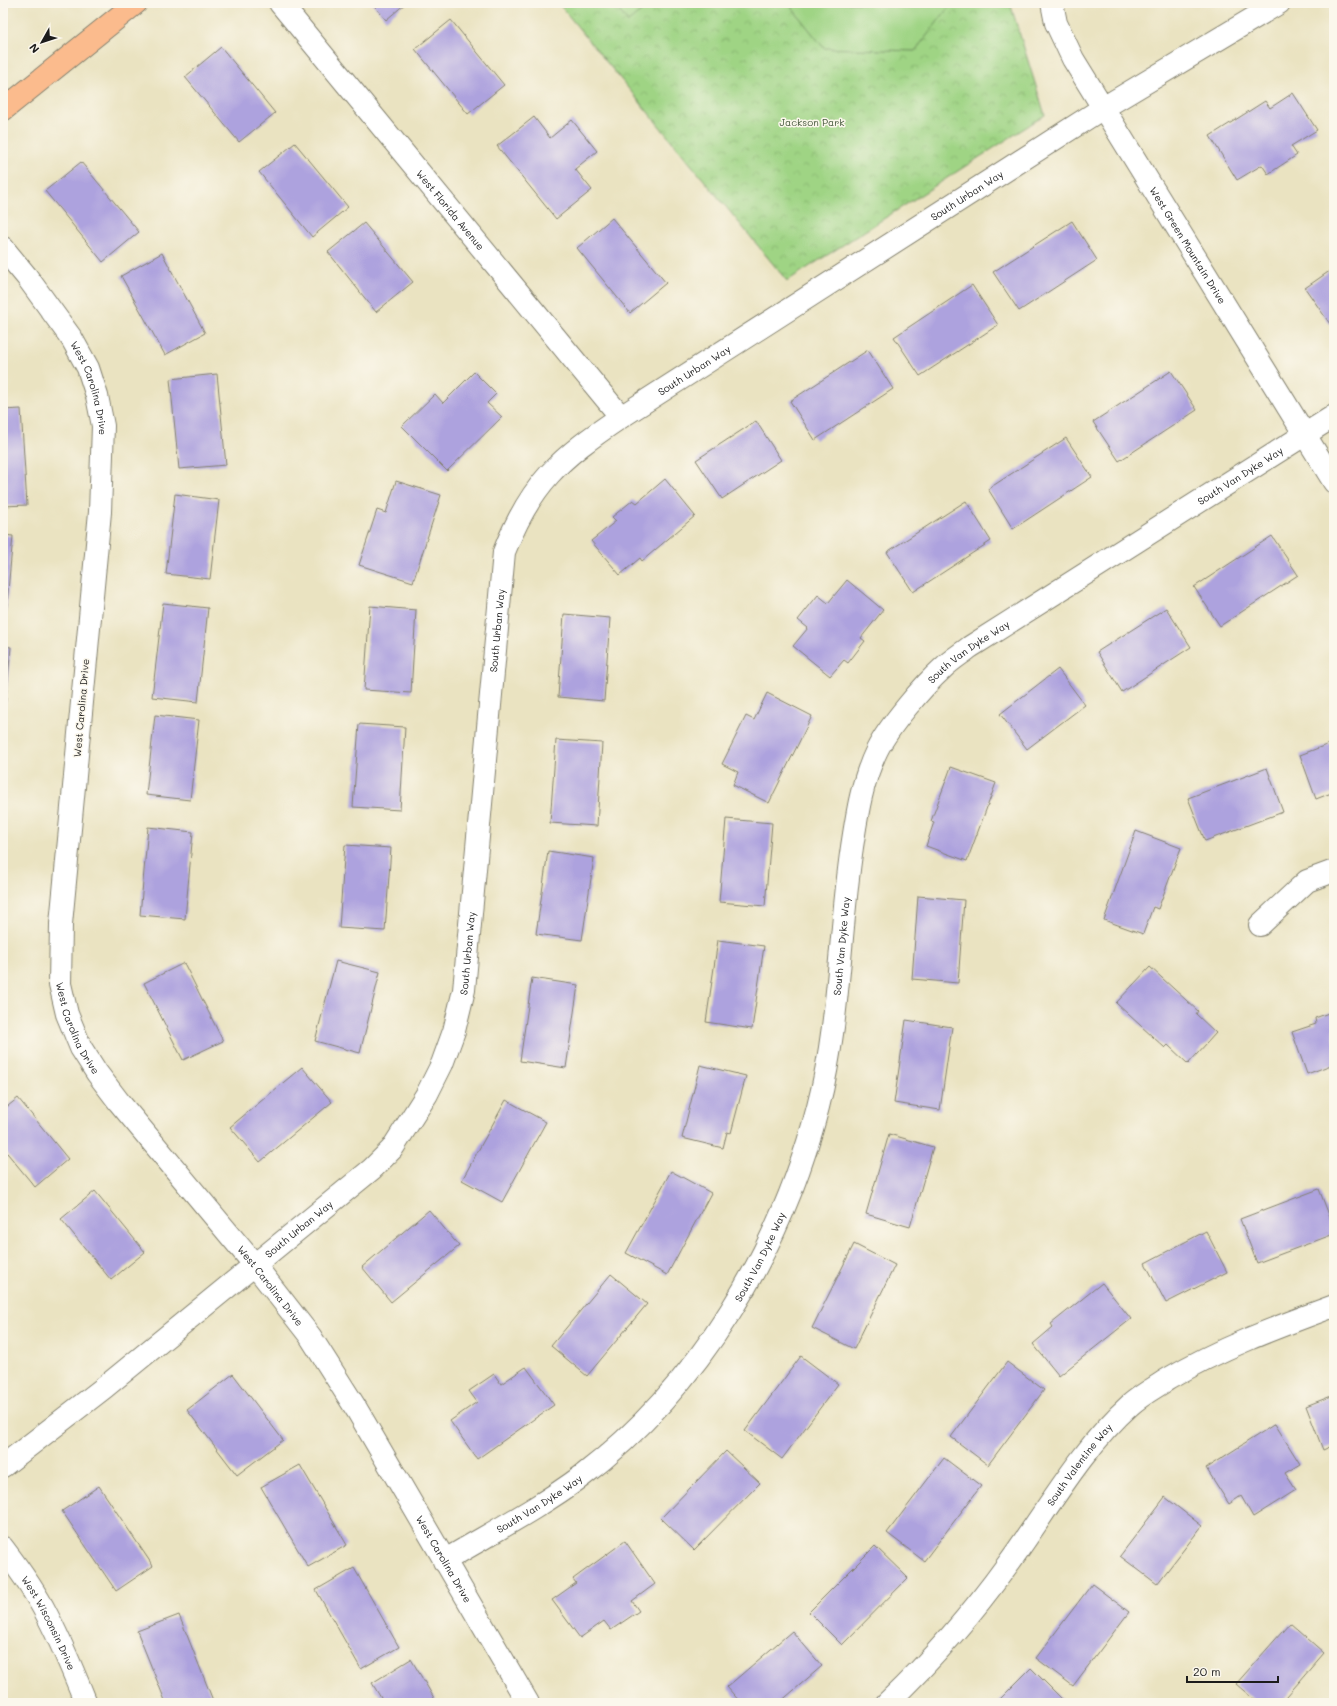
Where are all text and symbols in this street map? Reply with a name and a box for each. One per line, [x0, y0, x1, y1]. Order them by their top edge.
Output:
north arrow [22, 22, 62, 62]
text: N [25, 41, 42, 57]
park label: Jackson Park [779, 115, 845, 129]
street label: West Florida Avenue [413, 167, 488, 253]
street label: South Urban Way [928, 167, 1006, 224]
street label: West Green Mountain Drive [1146, 184, 1229, 306]
street label: West Carolina Drive [67, 339, 110, 435]
street label: South Urban Way [655, 342, 733, 399]
street label: South Van Dyke Way [1195, 443, 1286, 508]
street label: South Urban Way [486, 588, 508, 673]
street label: South Van Dyke Way [924, 617, 1012, 686]
street label: West Carolina Drive [70, 658, 92, 758]
street label: South Van Dyke Way [830, 896, 853, 996]
street label: South Urban Way [456, 911, 478, 996]
street label: West Carolina Drive [53, 981, 103, 1077]
street label: South Urban Way [262, 1197, 335, 1261]
street label: South Van Dyke Way [731, 1210, 788, 1304]
street label: West Carolina Drive [234, 1242, 307, 1329]
street label: South Valentine Way [1043, 1420, 1115, 1508]
street label: South Van Dyke Way [494, 1471, 585, 1536]
street label: West Carolina Drive [413, 1513, 475, 1605]
street label: West Wisconsin Drive [18, 1573, 79, 1672]
scale bar [1187, 1658, 1278, 1684]
text: 20 m [1193, 1663, 1221, 1679]

